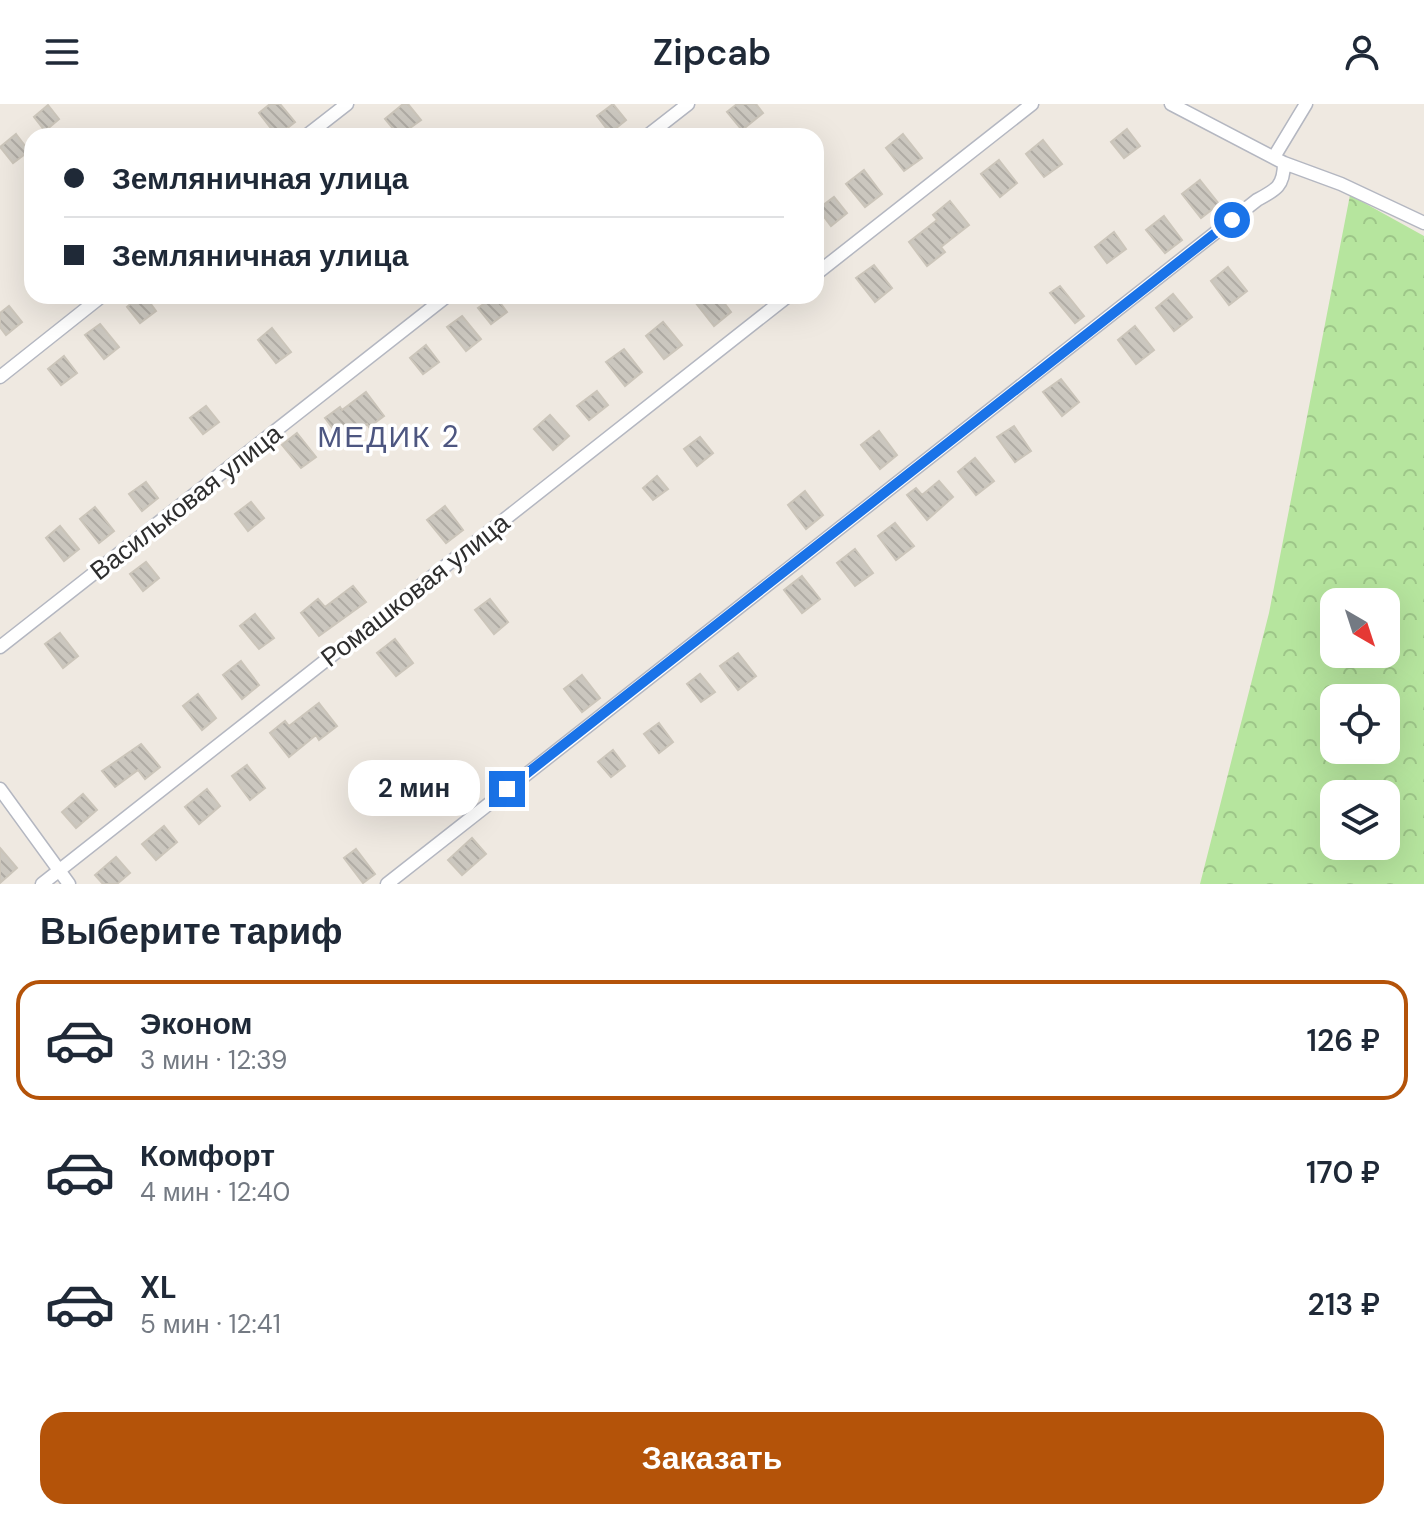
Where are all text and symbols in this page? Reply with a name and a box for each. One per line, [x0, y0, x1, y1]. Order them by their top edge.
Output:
text: Zipcab [653, 29, 771, 76]
icon: menu [40, 30, 84, 74]
icon: person [1340, 30, 1384, 74]
text: Земляничная улица [112, 159, 408, 198]
route start [1214, 202, 1250, 238]
text: Земляничная улица [112, 236, 408, 275]
street label: Васильковая улица [83, 416, 289, 588]
district label: МЕДИК 2 [317, 417, 461, 456]
street label: Ромашковая улица [314, 505, 517, 674]
north arrow [1320, 588, 1400, 668]
map controls [1320, 588, 1400, 860]
button: locate [1320, 684, 1400, 764]
callout: 2 мин [347, 761, 479, 817]
text: 2 мин [378, 771, 450, 805]
route end [489, 771, 525, 807]
button: layers [1320, 780, 1400, 860]
text: Выберите тариф [40, 908, 343, 955]
icon: car [44, 1004, 116, 1076]
text: Эконом [140, 1004, 253, 1043]
text: 126 ₽ [1307, 1021, 1380, 1060]
text: 3 мин · 12:39 [140, 1043, 287, 1077]
icon: car [44, 1136, 116, 1208]
text: Комфорт [140, 1136, 275, 1175]
text: 170 ₽ [1306, 1153, 1380, 1192]
text: 4 мин · 12:40 [140, 1175, 290, 1209]
icon: car [44, 1268, 116, 1340]
text: XL [140, 1268, 177, 1307]
text: 213 ₽ [1308, 1285, 1380, 1324]
text: 5 мин · 12:41 [140, 1307, 281, 1341]
button: Заказать [40, 1412, 1384, 1504]

